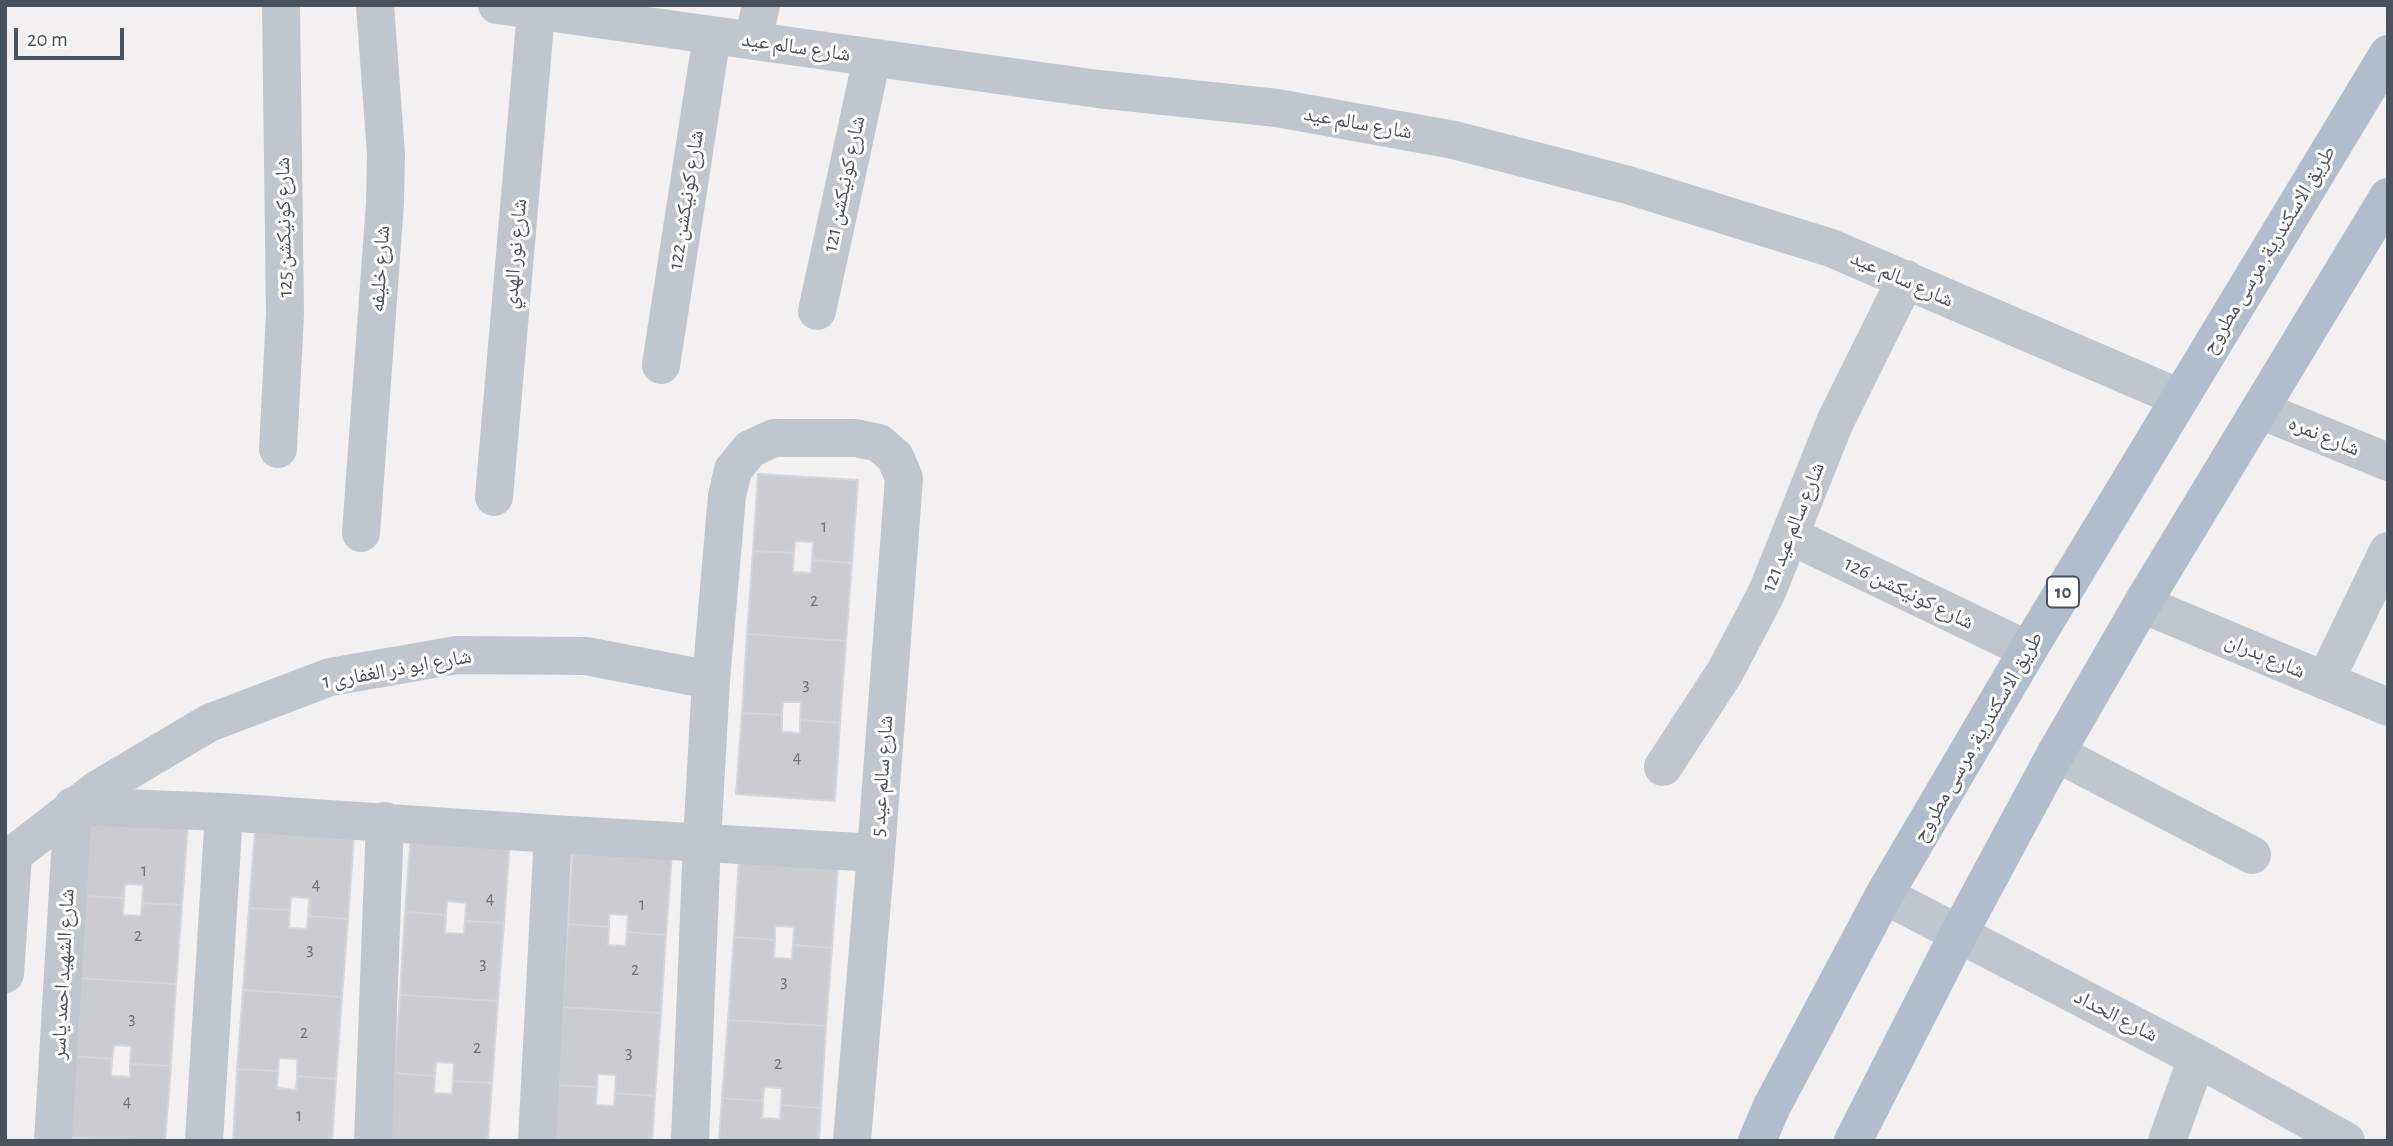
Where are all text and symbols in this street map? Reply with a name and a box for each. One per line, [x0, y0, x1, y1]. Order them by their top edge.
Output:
scale bar [18, 14, 128, 58]
street label: شارع سالم عيد [740, 27, 852, 67]
text: 20 m [27, 29, 68, 50]
street label: شارع سالم عيد [1302, 101, 1414, 145]
street label: شارع كونيكشن 121 [817, 114, 871, 254]
street label: شارع كونيكشن 122 [663, 128, 709, 272]
street label: طريق الاسكندرية, مرسى مطروح [2197, 141, 2341, 359]
street label: شارع كونيكشن 125 [270, 157, 298, 297]
street label: شارع نور الهدي [498, 198, 532, 310]
street label: شارع خليفه [364, 225, 396, 313]
street label: شارع سالم عيد [1847, 245, 1957, 313]
street label: شارع نمره [2285, 410, 2363, 462]
street label: شارع سالم عيد 121 [1756, 459, 1830, 595]
house number: 1 [821, 516, 827, 538]
street label: شارع كونيكشن 126 [1840, 551, 1978, 635]
road number: 10 [2047, 576, 2079, 608]
house number: 2 [810, 590, 818, 612]
street label: طريق الاسكندرية, مرسى مطروح [1907, 627, 2049, 847]
street label: شارع بدران [2221, 628, 2309, 684]
street label: شارع ابو ذر الغفارى 1 [320, 643, 474, 695]
house number: 3 [802, 674, 810, 696]
street label: شارع سالم عيد 5 [865, 714, 899, 838]
house number: 4 [793, 747, 801, 769]
house number: 1 [141, 860, 147, 882]
house number: 4 [312, 874, 320, 896]
street label: شارع الشهيد احمد ياسر [46, 888, 80, 1060]
house number: 4 [486, 888, 494, 910]
house number: 1 [639, 894, 645, 916]
house number: 2 [134, 925, 142, 947]
house number: 3 [306, 939, 314, 961]
house number: 3 [479, 953, 487, 975]
house number: 2 [631, 959, 639, 981]
house number: 3 [780, 971, 788, 993]
street label: شارع الحداد [2070, 984, 2162, 1048]
house number: 3 [128, 1008, 136, 1030]
house number: 2 [300, 1022, 308, 1044]
house number: 2 [473, 1037, 481, 1059]
house number: 3 [625, 1042, 633, 1064]
house number: 2 [774, 1053, 782, 1075]
house number: 4 [123, 1091, 131, 1113]
house number: 1 [296, 1105, 302, 1127]

